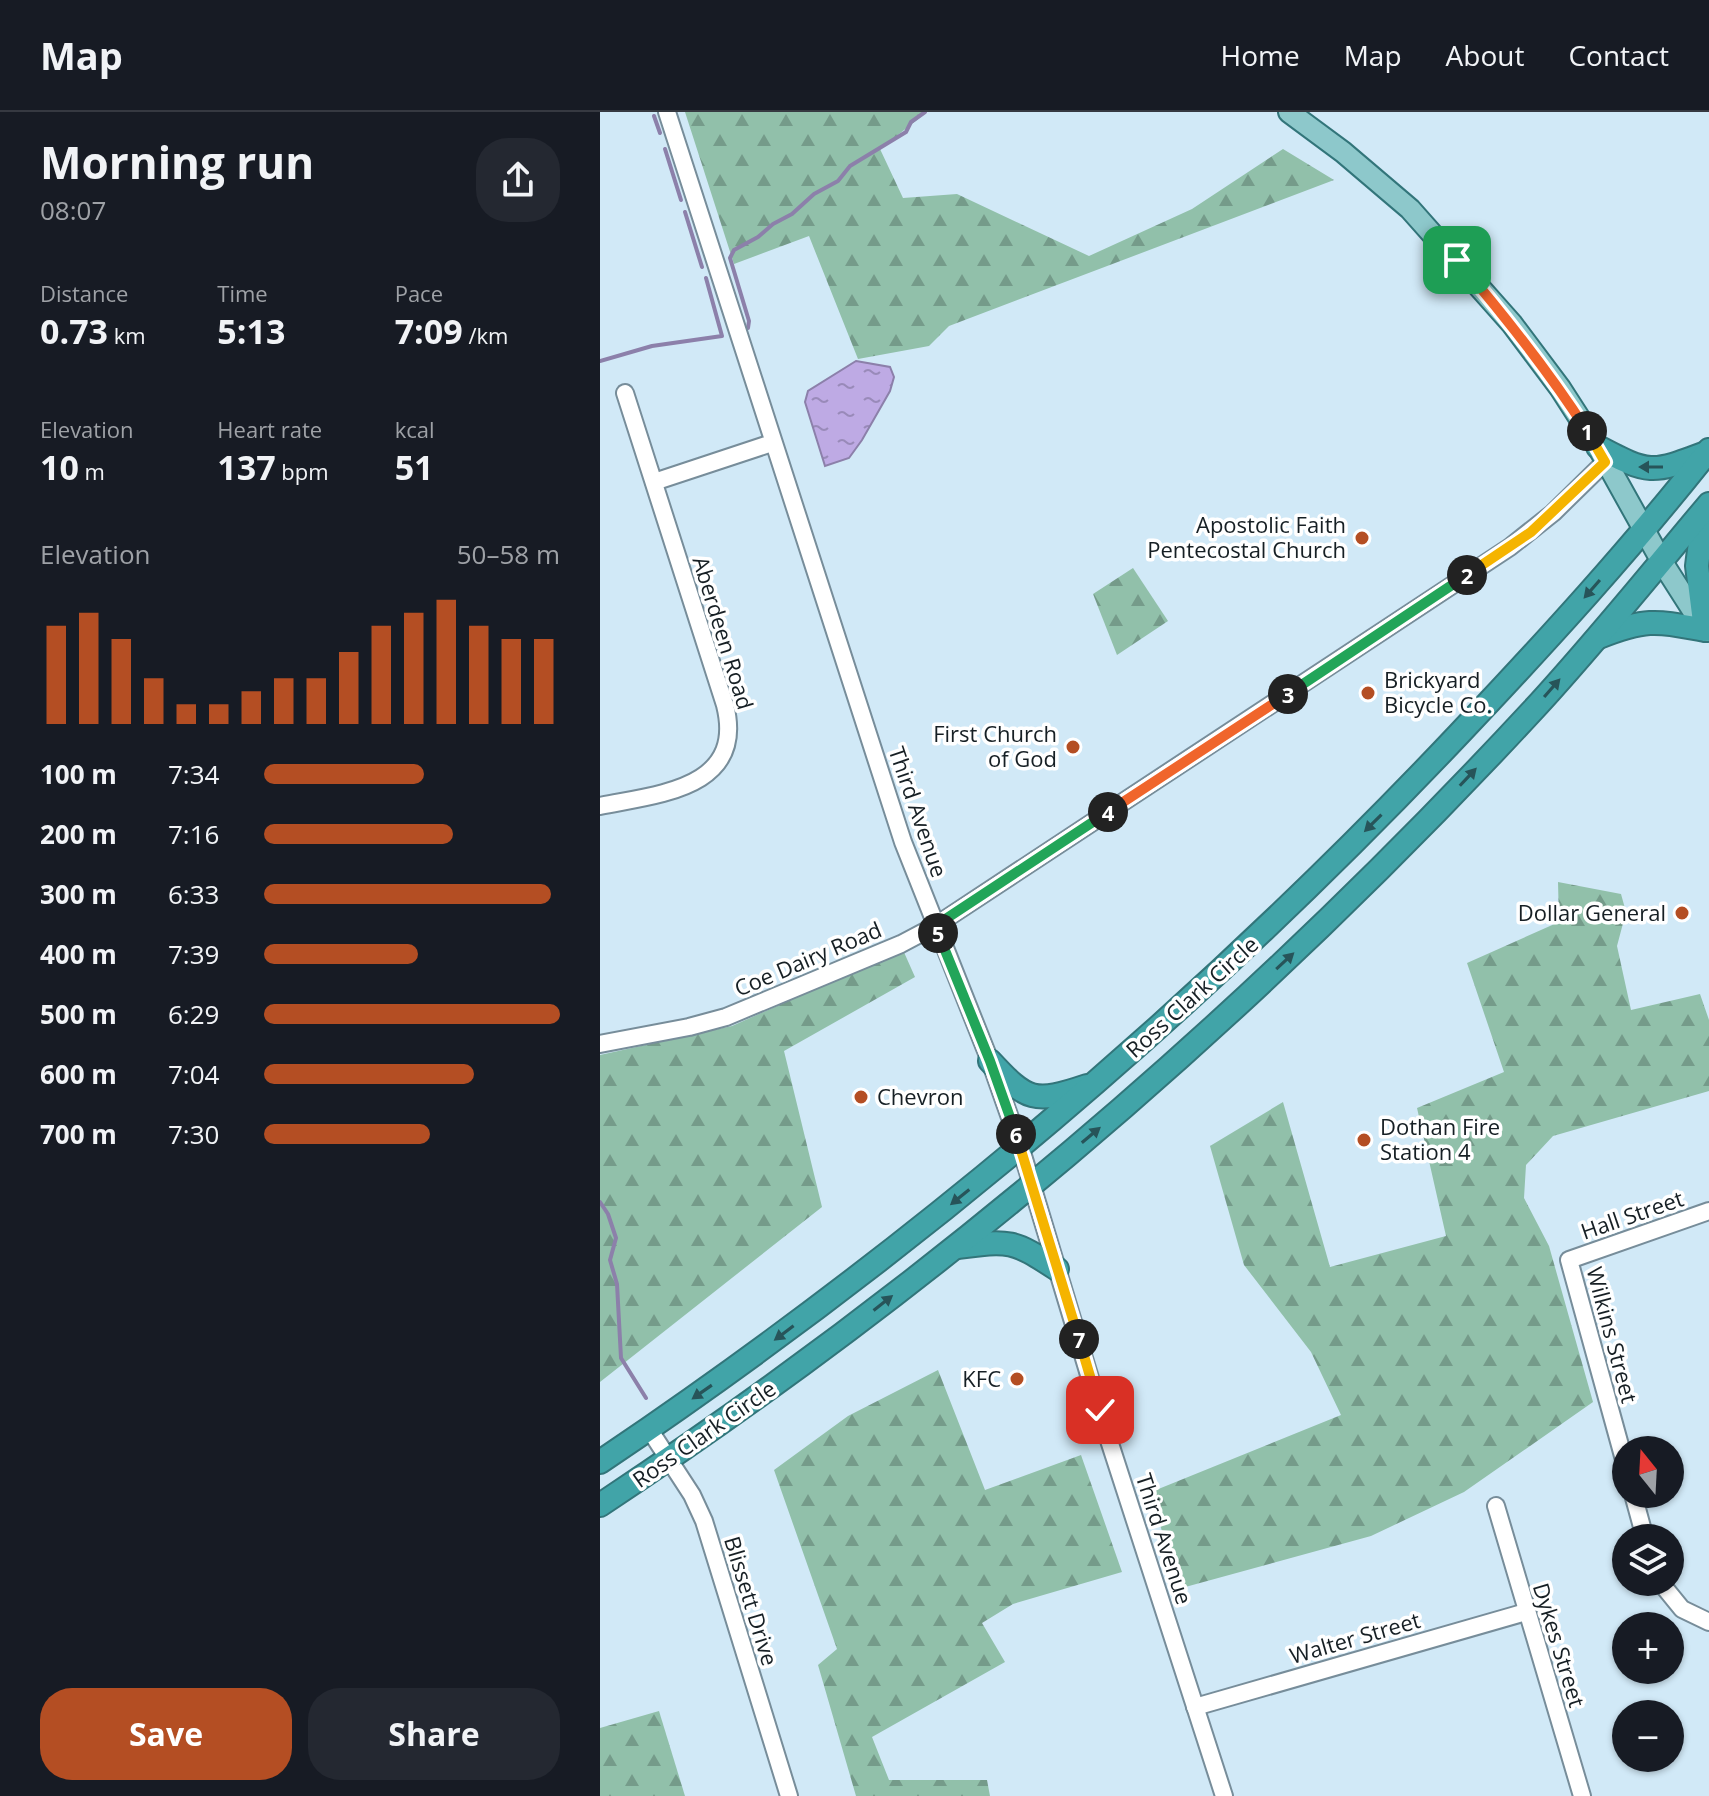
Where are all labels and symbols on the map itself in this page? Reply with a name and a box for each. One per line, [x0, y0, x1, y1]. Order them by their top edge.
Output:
pin [1423, 226, 1491, 294]
pin: 1 [1567, 411, 1607, 451]
one-way arrow [1638, 461, 1663, 473]
place label: Apostolic Faith Pentecostal Church [1147, 509, 1346, 564]
marker: Apostolic Faith Pentecostal Church [1353, 529, 1371, 547]
street label: Aberdeen Road [686, 552, 761, 713]
pin: 2 [1447, 555, 1487, 595]
one-way arrow [1584, 578, 1601, 598]
place label: Brickyard Bicycle Co. [1384, 664, 1492, 719]
pin: 3 [1268, 674, 1308, 714]
one-way arrow [1543, 678, 1561, 697]
marker: Brickyard Bicycle Co. [1359, 684, 1377, 702]
place label: First Church of God [933, 718, 1057, 773]
marker: First Church of God [1064, 738, 1082, 756]
street label: Third Avenue [883, 743, 955, 881]
one-way arrow [1459, 768, 1477, 787]
pin: 4 [1088, 792, 1128, 832]
one-way arrow [1364, 813, 1383, 832]
place label: Dollar General [1518, 897, 1666, 927]
marker: Dollar General [1673, 904, 1691, 922]
pin: 5 [918, 913, 958, 953]
street label: Coe Dairy Road [729, 914, 886, 1003]
street label: Ross Clark Circle [1119, 929, 1264, 1064]
one-way arrow [1275, 952, 1294, 970]
place label: Chevron [877, 1081, 963, 1111]
marker: Chevron [852, 1088, 870, 1106]
place label: Dothan Fire Station 4 [1380, 1111, 1500, 1166]
pin: 6 [996, 1114, 1036, 1154]
one-way arrow [1081, 1127, 1101, 1144]
marker: Dothan Fire Station 4 [1355, 1131, 1373, 1149]
street label: Hall Street [1576, 1182, 1687, 1246]
one-way arrow [950, 1189, 970, 1205]
street label: Wilkins Street [1580, 1263, 1646, 1406]
one-way arrow [873, 1296, 893, 1312]
pin: 7 [1059, 1319, 1099, 1359]
one-way arrow [774, 1324, 794, 1340]
place label: KFC [962, 1363, 1001, 1393]
marker: KFC [1008, 1370, 1026, 1388]
street label: Ross Clark Circle [626, 1373, 781, 1494]
pin [1066, 1376, 1134, 1444]
one-way arrow [692, 1383, 713, 1399]
north arrow [1612, 1436, 1684, 1508]
street label: Third Avenue [1130, 1469, 1200, 1608]
street label: Blissett Drive [718, 1532, 786, 1669]
street label: Dykes Street [1527, 1579, 1593, 1711]
street label: Walter Street [1286, 1604, 1424, 1670]

